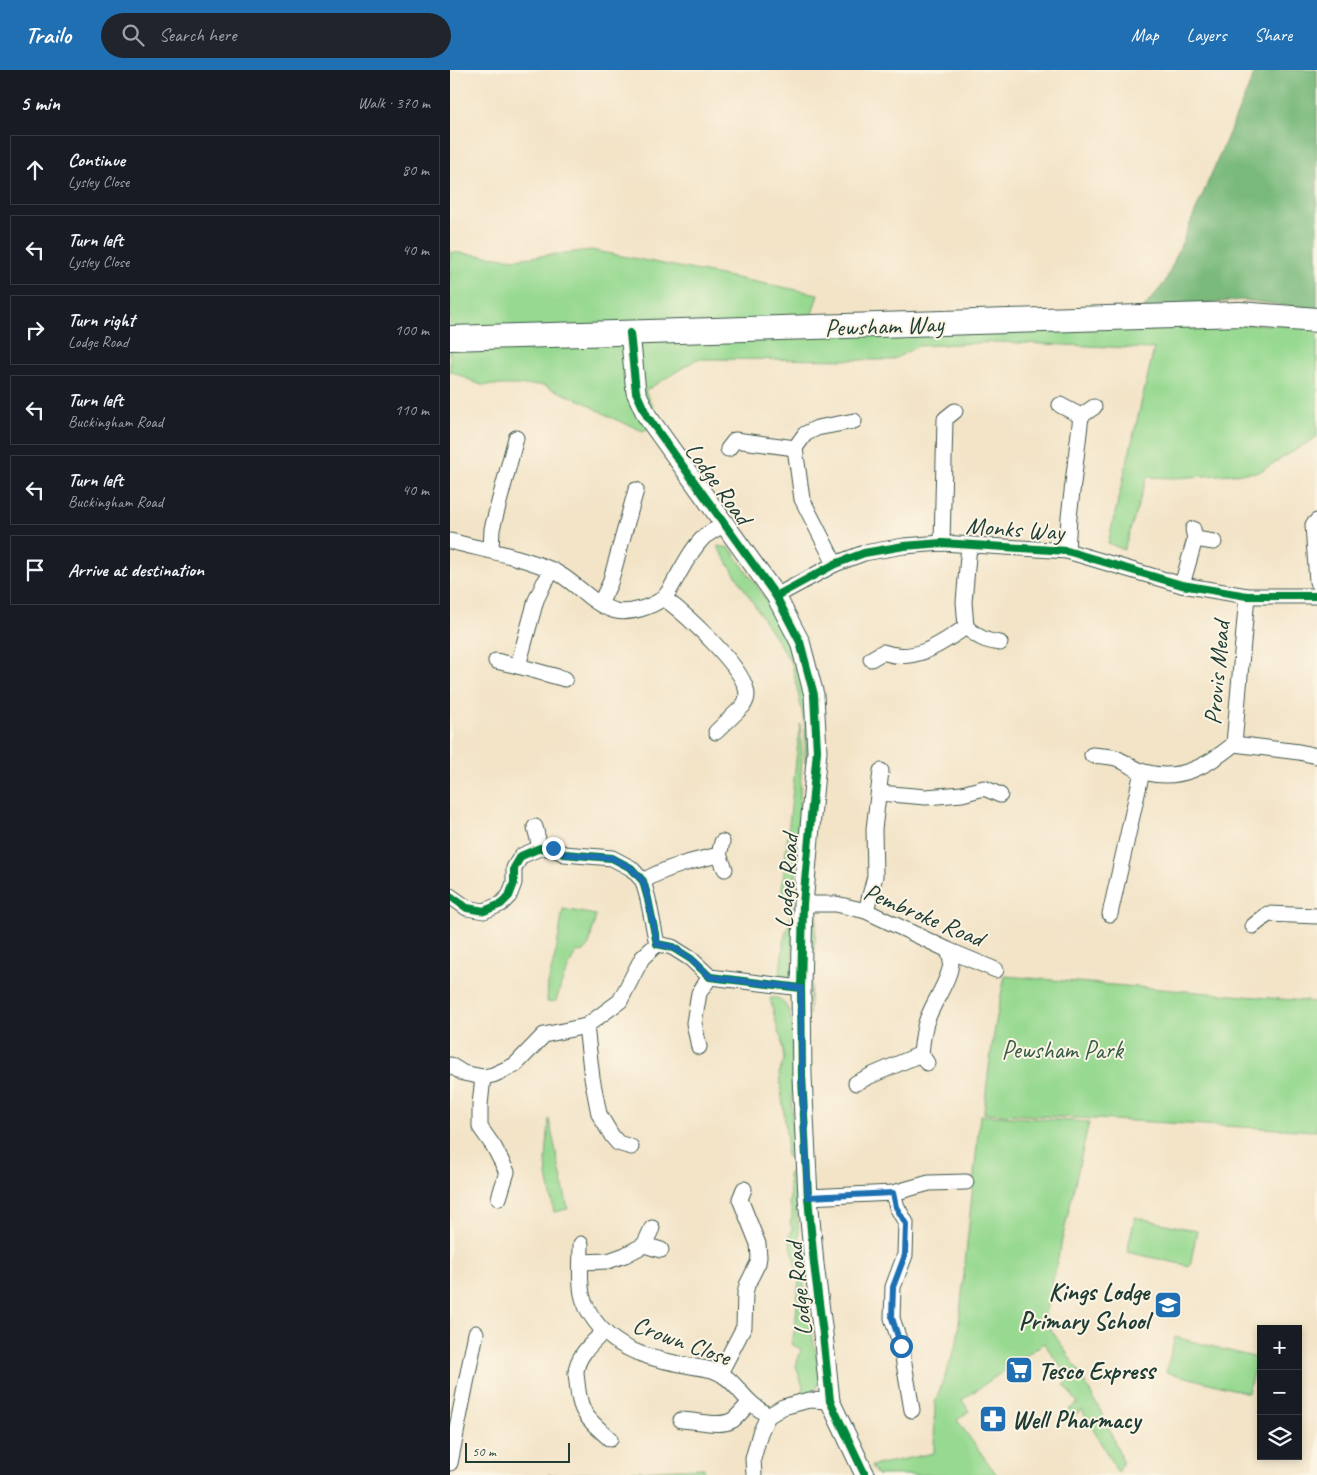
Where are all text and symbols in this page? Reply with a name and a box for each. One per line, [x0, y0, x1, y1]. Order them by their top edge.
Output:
search box [101, 13, 451, 58]
text: Trailo [25, 20, 71, 50]
icon: search [119, 21, 147, 49]
text: Search here [159, 23, 236, 47]
text: Map [1131, 24, 1159, 46]
text: Layers [1187, 24, 1226, 46]
text: Share [1254, 24, 1292, 46]
text: 5 min [20, 90, 60, 116]
text: Walk · 370 m [358, 93, 430, 113]
text: Continue [68, 148, 125, 172]
icon: ahead [21, 156, 49, 184]
text: 80 m [402, 160, 429, 180]
text: Lysley Close [68, 172, 129, 192]
text: Turn left [68, 228, 123, 252]
icon: left [21, 236, 49, 264]
text: 40 m [402, 240, 429, 260]
text: Lysley Close [68, 252, 129, 272]
text: Turn right [68, 308, 135, 332]
street label: Pewsham Way [824, 308, 945, 344]
icon: right [21, 316, 49, 344]
text: 100 m [395, 320, 429, 340]
text: Lodge Road [68, 332, 128, 352]
text: Turn left [68, 388, 123, 412]
icon: left [21, 396, 49, 424]
text: 110 m [395, 400, 429, 420]
text: Buckingham Road [68, 412, 163, 432]
street label: Lodge Road [678, 436, 761, 534]
text: Turn left [68, 468, 123, 492]
icon: left [21, 476, 49, 504]
text: 40 m [402, 480, 429, 500]
text: Buckingham Road [68, 492, 163, 512]
street label: Monks Way [965, 510, 1068, 549]
icon: arrive [21, 556, 49, 584]
text: Arrive at destination [68, 558, 204, 582]
street label: Provis Mead [1197, 616, 1238, 726]
street label: Lodge Road [768, 830, 806, 929]
route end [542, 837, 565, 860]
street label: Pembroke Road [859, 875, 992, 956]
park label: Pewsham Park [1001, 1034, 1124, 1066]
street label: Lodge Road [778, 1237, 820, 1338]
place label: Kings Lodge Primary School [1019, 1276, 1154, 1337]
school or university icon: Kings Lodge Primary School [1153, 1290, 1183, 1320]
street label: Crown Close [628, 1309, 737, 1374]
map controls [1257, 1325, 1302, 1460]
button: + [1257, 1325, 1302, 1370]
route start [890, 1335, 913, 1358]
supermarket icon: Tesco Express [1004, 1355, 1034, 1385]
place label: Tesco Express [1038, 1355, 1157, 1387]
button: − [1257, 1370, 1302, 1415]
pharmacy icon: Well Pharmacy [978, 1404, 1008, 1434]
place label: Well Pharmacy [1012, 1404, 1143, 1436]
button: layers [1257, 1415, 1302, 1460]
scale bar [465, 1440, 570, 1463]
text: 50 m [472, 1443, 496, 1460]

